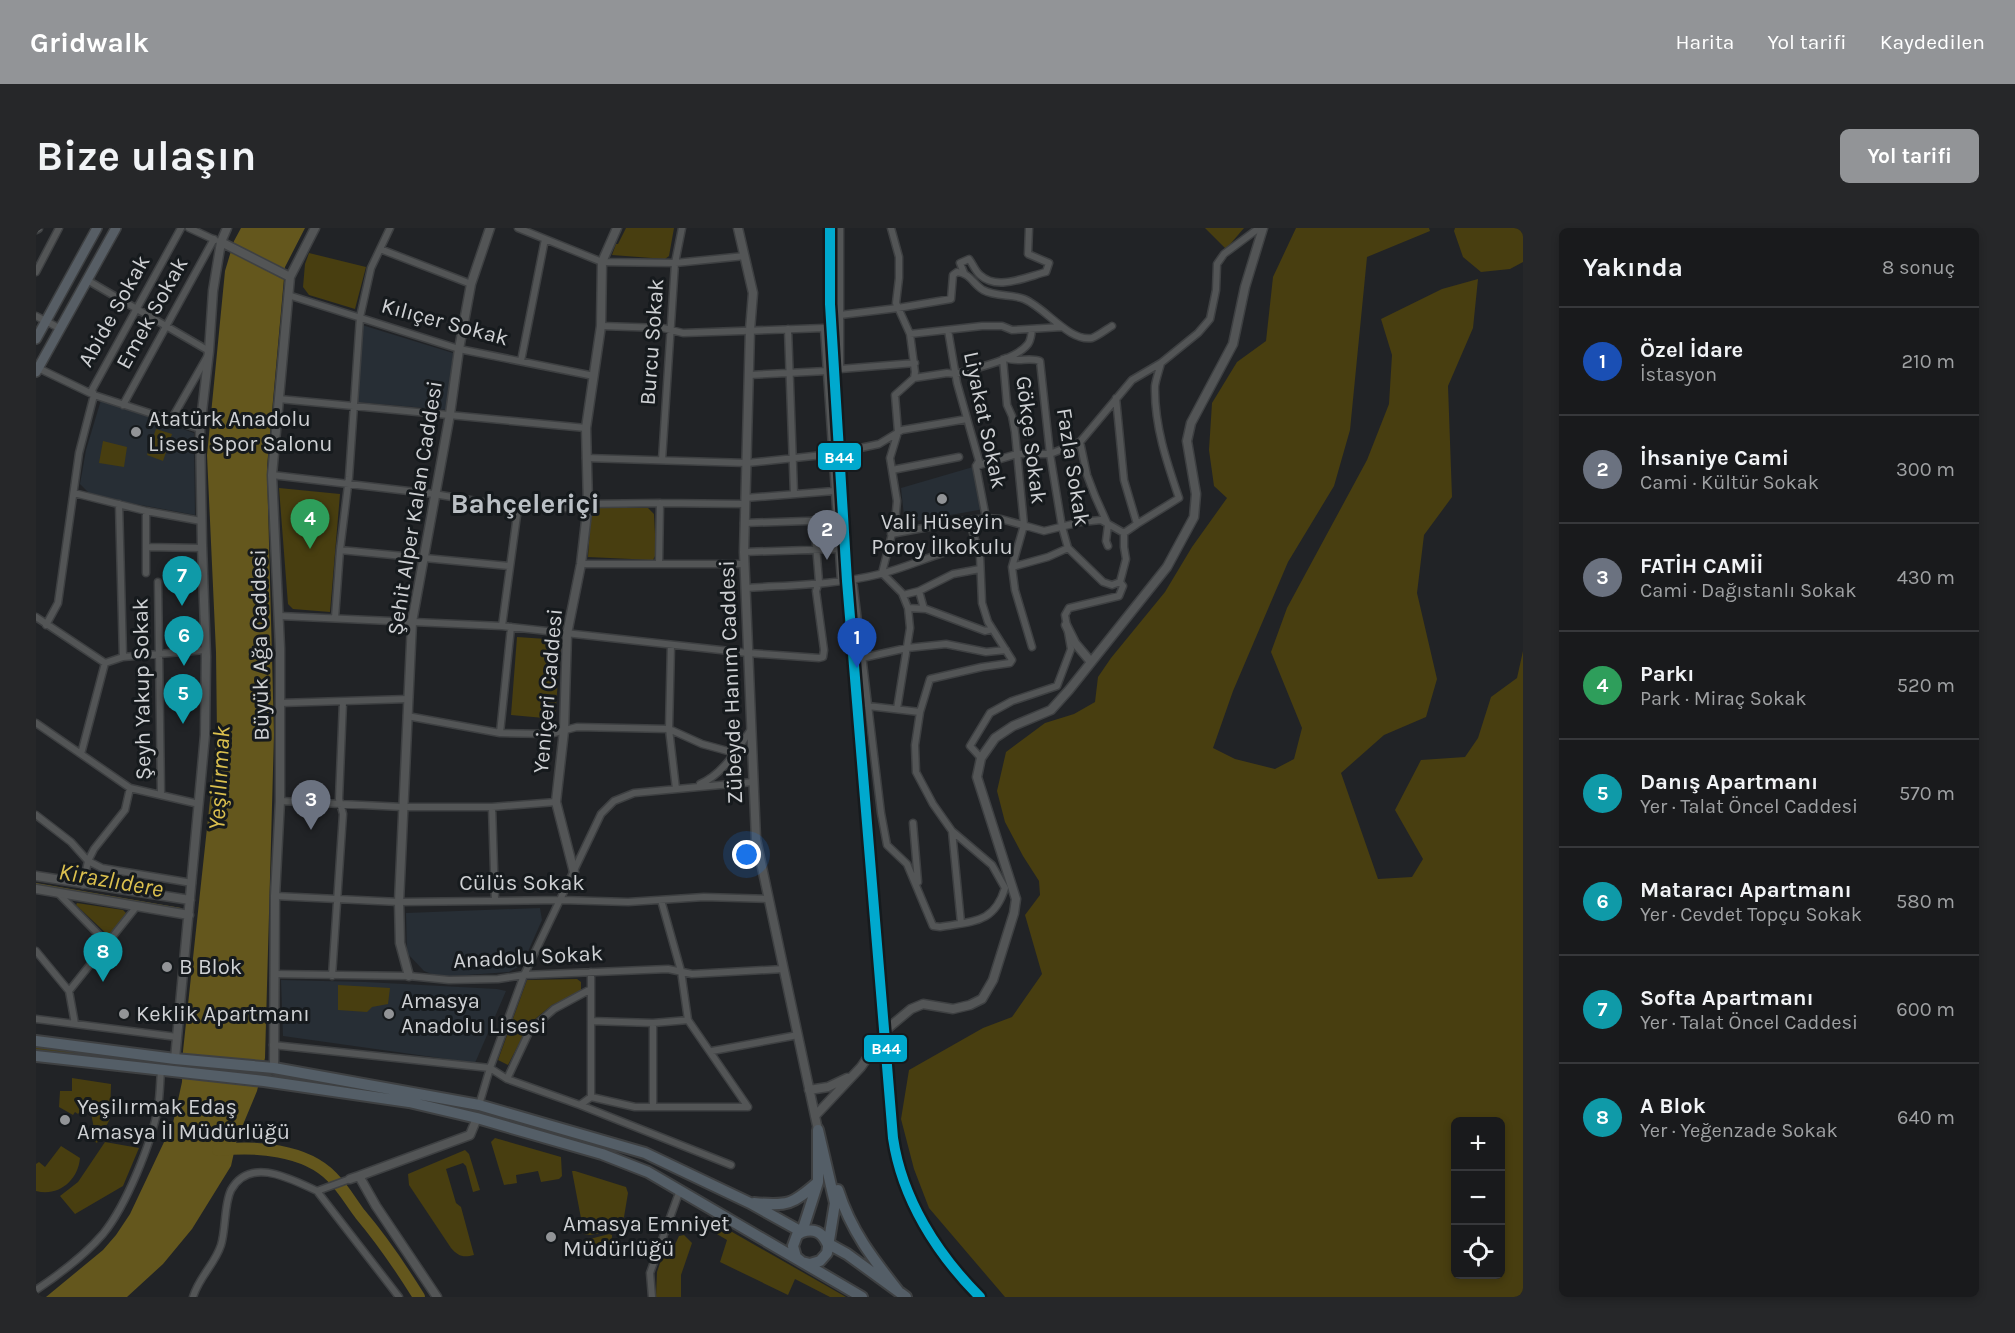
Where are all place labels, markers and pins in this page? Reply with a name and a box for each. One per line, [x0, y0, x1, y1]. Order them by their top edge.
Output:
place label: Atatürk Anadolu Lisesi Spor Salonu [148, 406, 333, 457]
marker: Atatürk Anadolu Lisesi Spor Salonu [129, 425, 143, 439]
marker: Vali Hüseyin Poroy İlkokulu [935, 492, 949, 506]
pin: 4 [290, 500, 330, 549]
place label: Vali Hüseyin Poroy İlkokulu [871, 509, 1013, 560]
pin: 2 [808, 510, 846, 560]
pin: 7 [162, 556, 202, 606]
pin: 6 [164, 616, 204, 666]
pin: 1 [838, 618, 876, 668]
pin: 5 [164, 674, 202, 724]
pin: 3 [292, 780, 330, 830]
pin: 8 [84, 932, 122, 982]
place label: B Blok [179, 954, 242, 980]
marker: B Blok [160, 960, 174, 974]
place label: Amasya Anadolu Lisesi [401, 988, 547, 1039]
place label: Keklik Apartmanı [136, 1001, 310, 1027]
marker: Keklik Apartmanı [117, 1007, 131, 1021]
marker: Amasya Anadolu Lisesi [382, 1007, 396, 1021]
place label: Yeşilırmak Edaş Amasya İl Müdürlüğü [77, 1094, 290, 1145]
marker: Yeşilırmak Edaş Amasya İl Müdürlüğü [58, 1113, 72, 1127]
place label: Amasya Emniyet Müdürlüğü [563, 1211, 730, 1262]
marker: Amasya Emniyet Müdürlüğü [544, 1230, 558, 1244]

